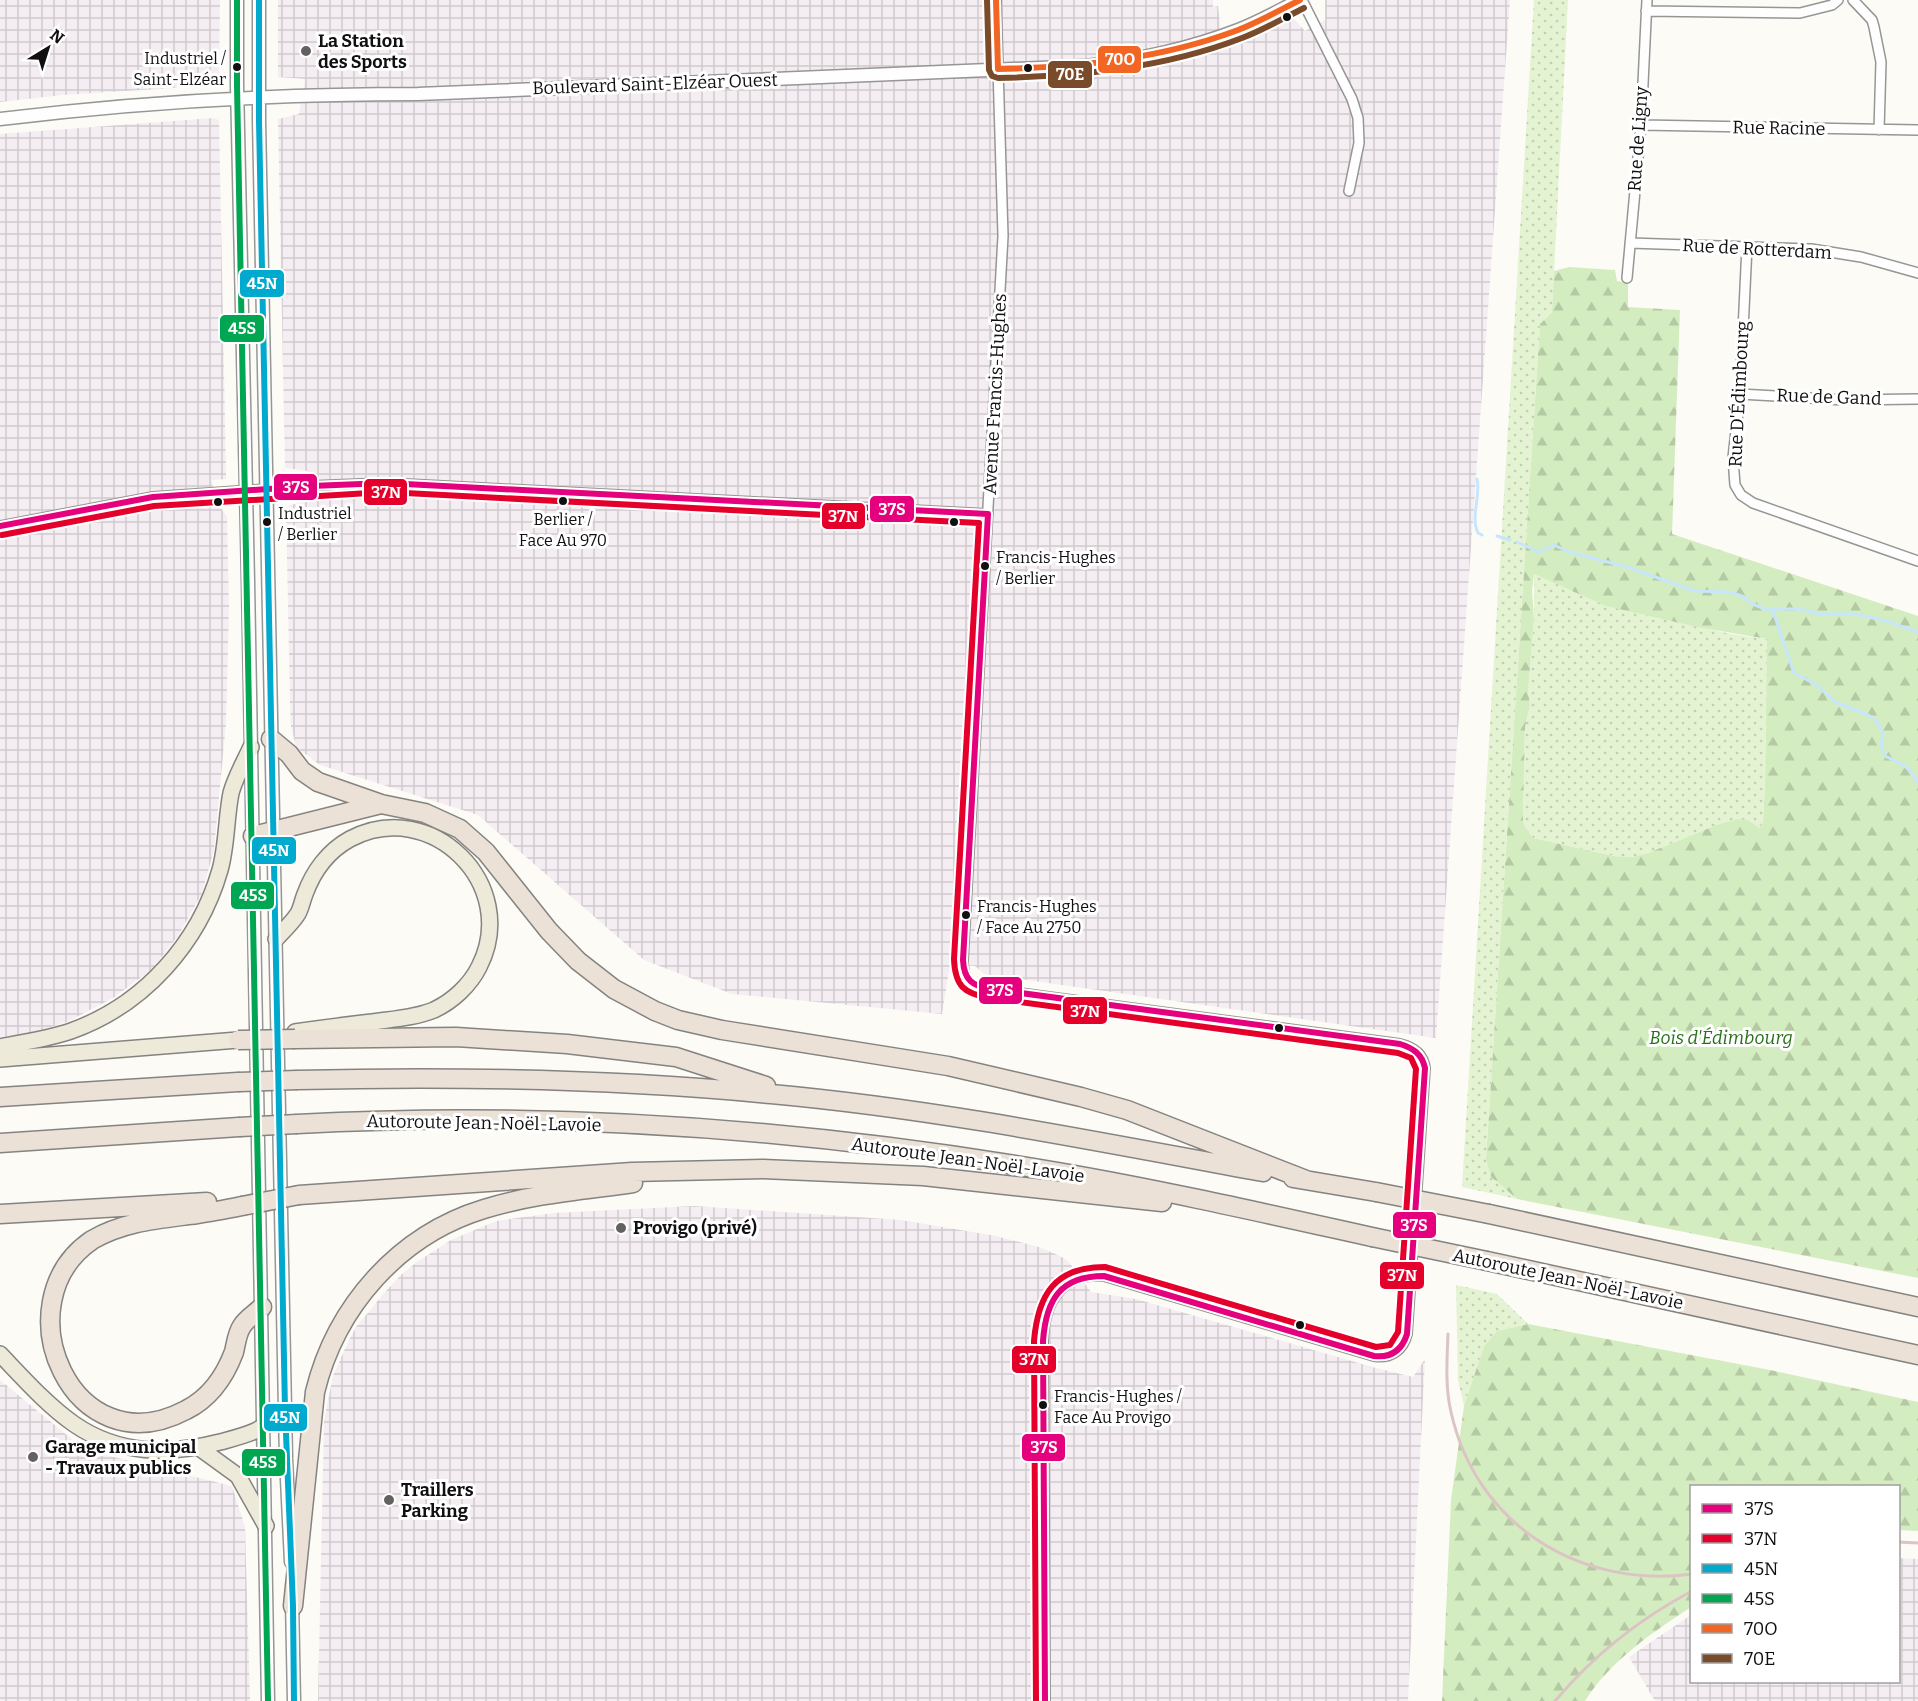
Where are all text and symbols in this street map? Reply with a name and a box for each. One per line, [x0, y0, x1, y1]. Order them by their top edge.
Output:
unlabelled marker [1281, 11, 1293, 23]
north arrow [18, 18, 78, 78]
text: N [46, 25, 68, 48]
place label: La Station des Sports [318, 30, 407, 73]
marker: La Station des Sports [299, 44, 313, 58]
line badge: 70O [1097, 45, 1142, 74]
place label: Industriel / Saint-Elzéar [133, 49, 227, 89]
text: 70O [1105, 50, 1135, 69]
line badge: 70E [1047, 60, 1093, 89]
marker: Industriel / Saint-Elzéar [231, 61, 243, 73]
unlabelled marker [1022, 62, 1034, 74]
text: 70E [1056, 65, 1084, 84]
street label: Boulevard Saint-Elzéar Ouest [532, 69, 779, 99]
street label: Rue de Ligny [1623, 85, 1653, 192]
street label: Rue Racine [1732, 116, 1826, 140]
street label: Rue de Rotterdam [1682, 234, 1832, 264]
line badge: 45N [239, 269, 285, 298]
text: 45N [247, 274, 277, 293]
street label: Avenue Francis-Hughes [979, 293, 1011, 495]
line badge: 45S [219, 314, 265, 343]
text: 45S [228, 319, 256, 338]
street label: Rue D'Édimbourg [1723, 320, 1754, 468]
street label: Rue de Gand [1776, 384, 1882, 410]
line badge: 37S [273, 473, 318, 501]
text: 37S [282, 478, 310, 497]
line badge: 37N [363, 478, 408, 506]
text: 37N [371, 483, 401, 502]
marker: Berlier / Face Au 970 [557, 495, 569, 507]
line badge: 37S [869, 495, 915, 523]
unlabelled marker [212, 496, 224, 508]
text: 37S [878, 500, 906, 519]
line badge: 37N [821, 502, 866, 530]
place label: Industriel / Berlier [278, 504, 352, 544]
text: 37N [828, 507, 858, 526]
place label: Berlier / Face Au 970 [519, 510, 607, 550]
marker: Industriel / Berlier [261, 516, 273, 528]
unlabelled marker [948, 516, 960, 528]
place label: Francis-Hughes / Berlier [996, 548, 1116, 588]
marker: Francis-Hughes / Berlier [979, 560, 991, 572]
line badge: 45N [251, 836, 297, 865]
text: 45N [259, 841, 289, 860]
line badge: 45S [230, 881, 275, 910]
text: 45S [239, 886, 267, 905]
place label: Francis-Hughes / Face Au 2750 [977, 897, 1097, 937]
marker: Francis-Hughes / Face Au 2750 [960, 909, 972, 921]
line badge: 37S [978, 976, 1023, 1005]
text: 37S [986, 981, 1014, 1000]
line badge: 37N [1062, 996, 1108, 1025]
text: 37N [1070, 1002, 1100, 1021]
unlabelled marker [1273, 1022, 1285, 1034]
park label: Bois d'Édimbourg [1649, 1026, 1793, 1049]
street label: Autoroute Jean-Noël-Lavoie [366, 1110, 602, 1136]
street label: Autoroute Jean-Noël-Lavoie [850, 1133, 1086, 1187]
line badge: 37S [1392, 1211, 1437, 1239]
text: 37S [1400, 1216, 1428, 1235]
place label: Provigo (privé) [633, 1217, 757, 1239]
marker: Provigo (privé) [614, 1221, 628, 1235]
street label: Autoroute Jean-Noël-Lavoie [1451, 1244, 1685, 1314]
line badge: 37N [1379, 1261, 1425, 1290]
text: 37N [1387, 1266, 1417, 1285]
unlabelled marker [1294, 1319, 1306, 1331]
line badge: 37N [1011, 1345, 1057, 1374]
text: 37N [1019, 1350, 1049, 1369]
place label: Francis-Hughes / Face Au Provigo [1054, 1387, 1183, 1427]
marker: Francis-Hughes / Face Au Provigo [1037, 1399, 1049, 1411]
line badge: 45N [263, 1403, 308, 1432]
text: 45N [270, 1408, 300, 1427]
line badge: 37S [1021, 1433, 1066, 1462]
place label: Garage municipal - Travaux publics [45, 1436, 197, 1479]
text: 37S [1030, 1438, 1058, 1457]
line badge: 45S [241, 1448, 286, 1477]
marker: Garage municipal - Travaux publics [26, 1450, 40, 1464]
text: 45S [249, 1453, 277, 1472]
place label: Traillers Parking [401, 1479, 474, 1522]
legend [1690, 1485, 1900, 1683]
marker: Traillers Parking [382, 1493, 396, 1507]
text: 37S [1744, 1498, 1774, 1520]
text: 37N [1744, 1528, 1778, 1550]
text: 45N [1744, 1558, 1778, 1580]
text: 45S [1744, 1588, 1775, 1610]
text: 70O [1744, 1618, 1778, 1640]
text: 70E [1744, 1648, 1775, 1670]

